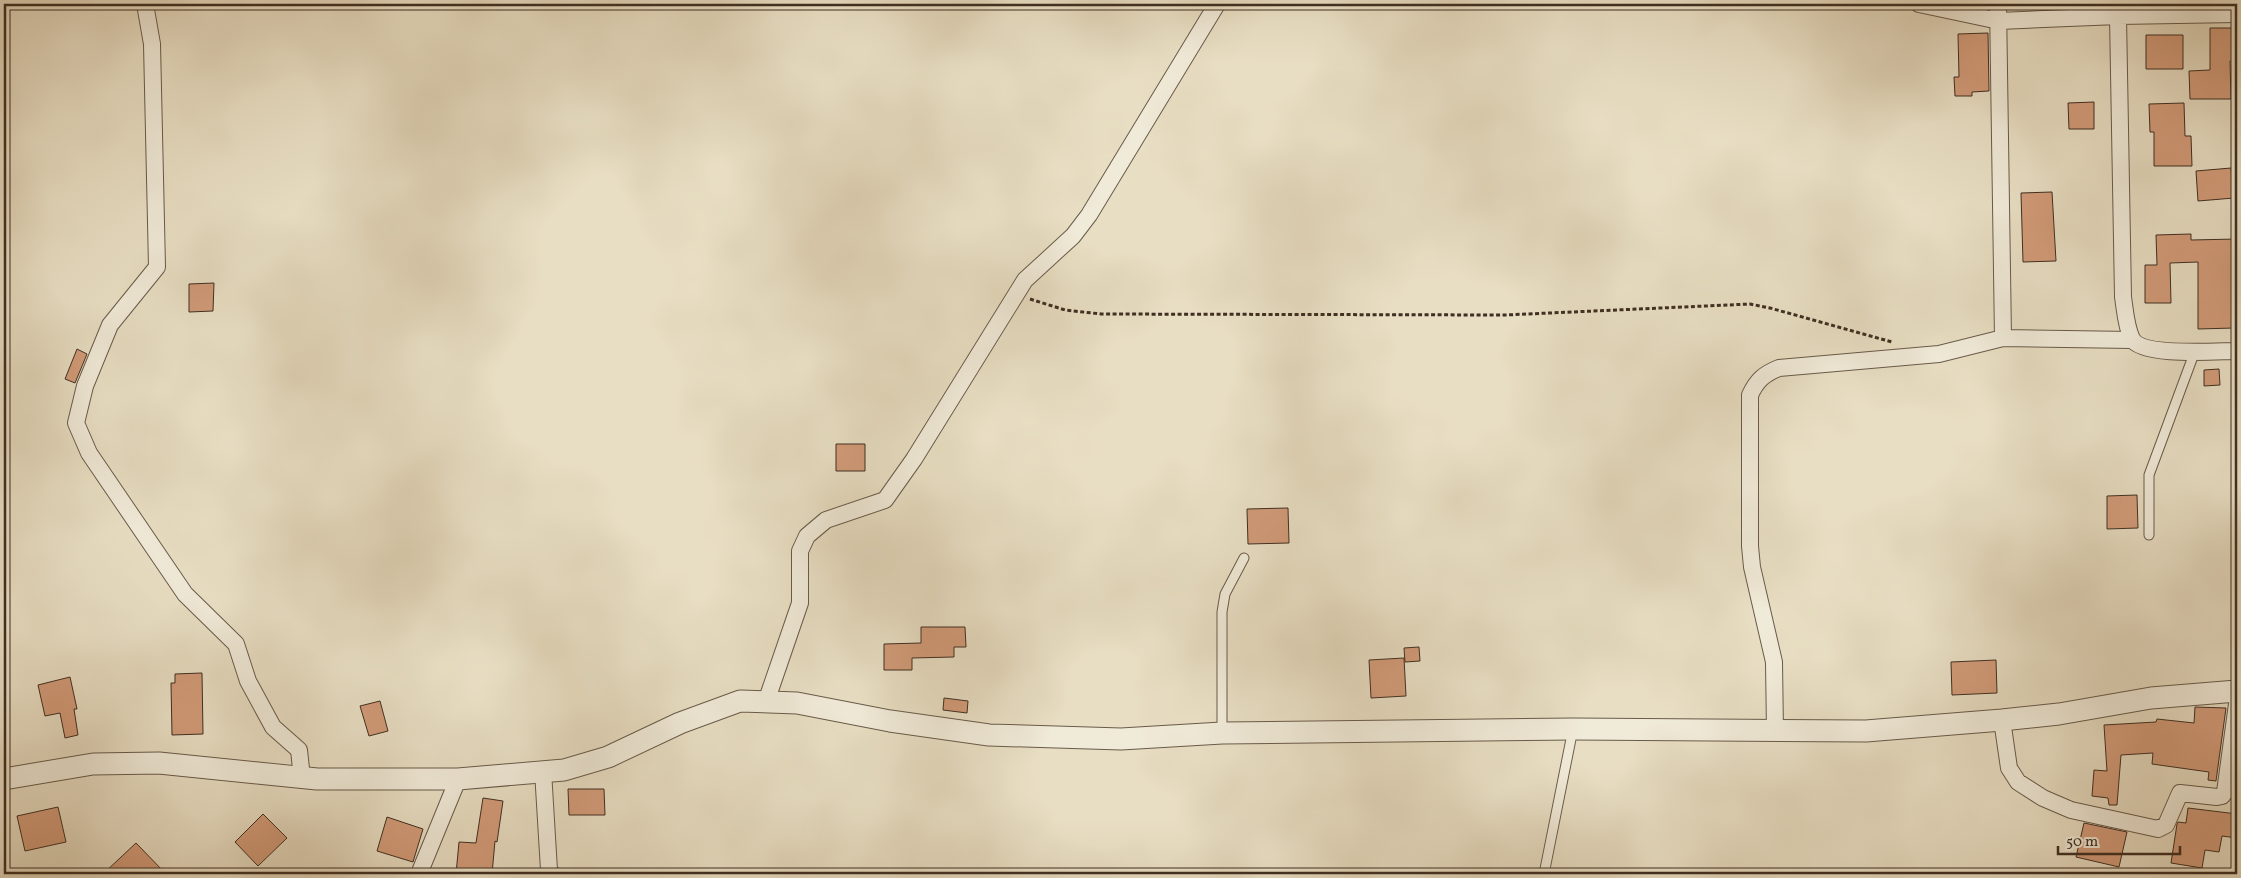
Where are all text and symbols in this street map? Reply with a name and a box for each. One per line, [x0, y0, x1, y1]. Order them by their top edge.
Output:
scale bar [2058, 823, 2181, 855]
text: 50 m [2066, 832, 2098, 853]

